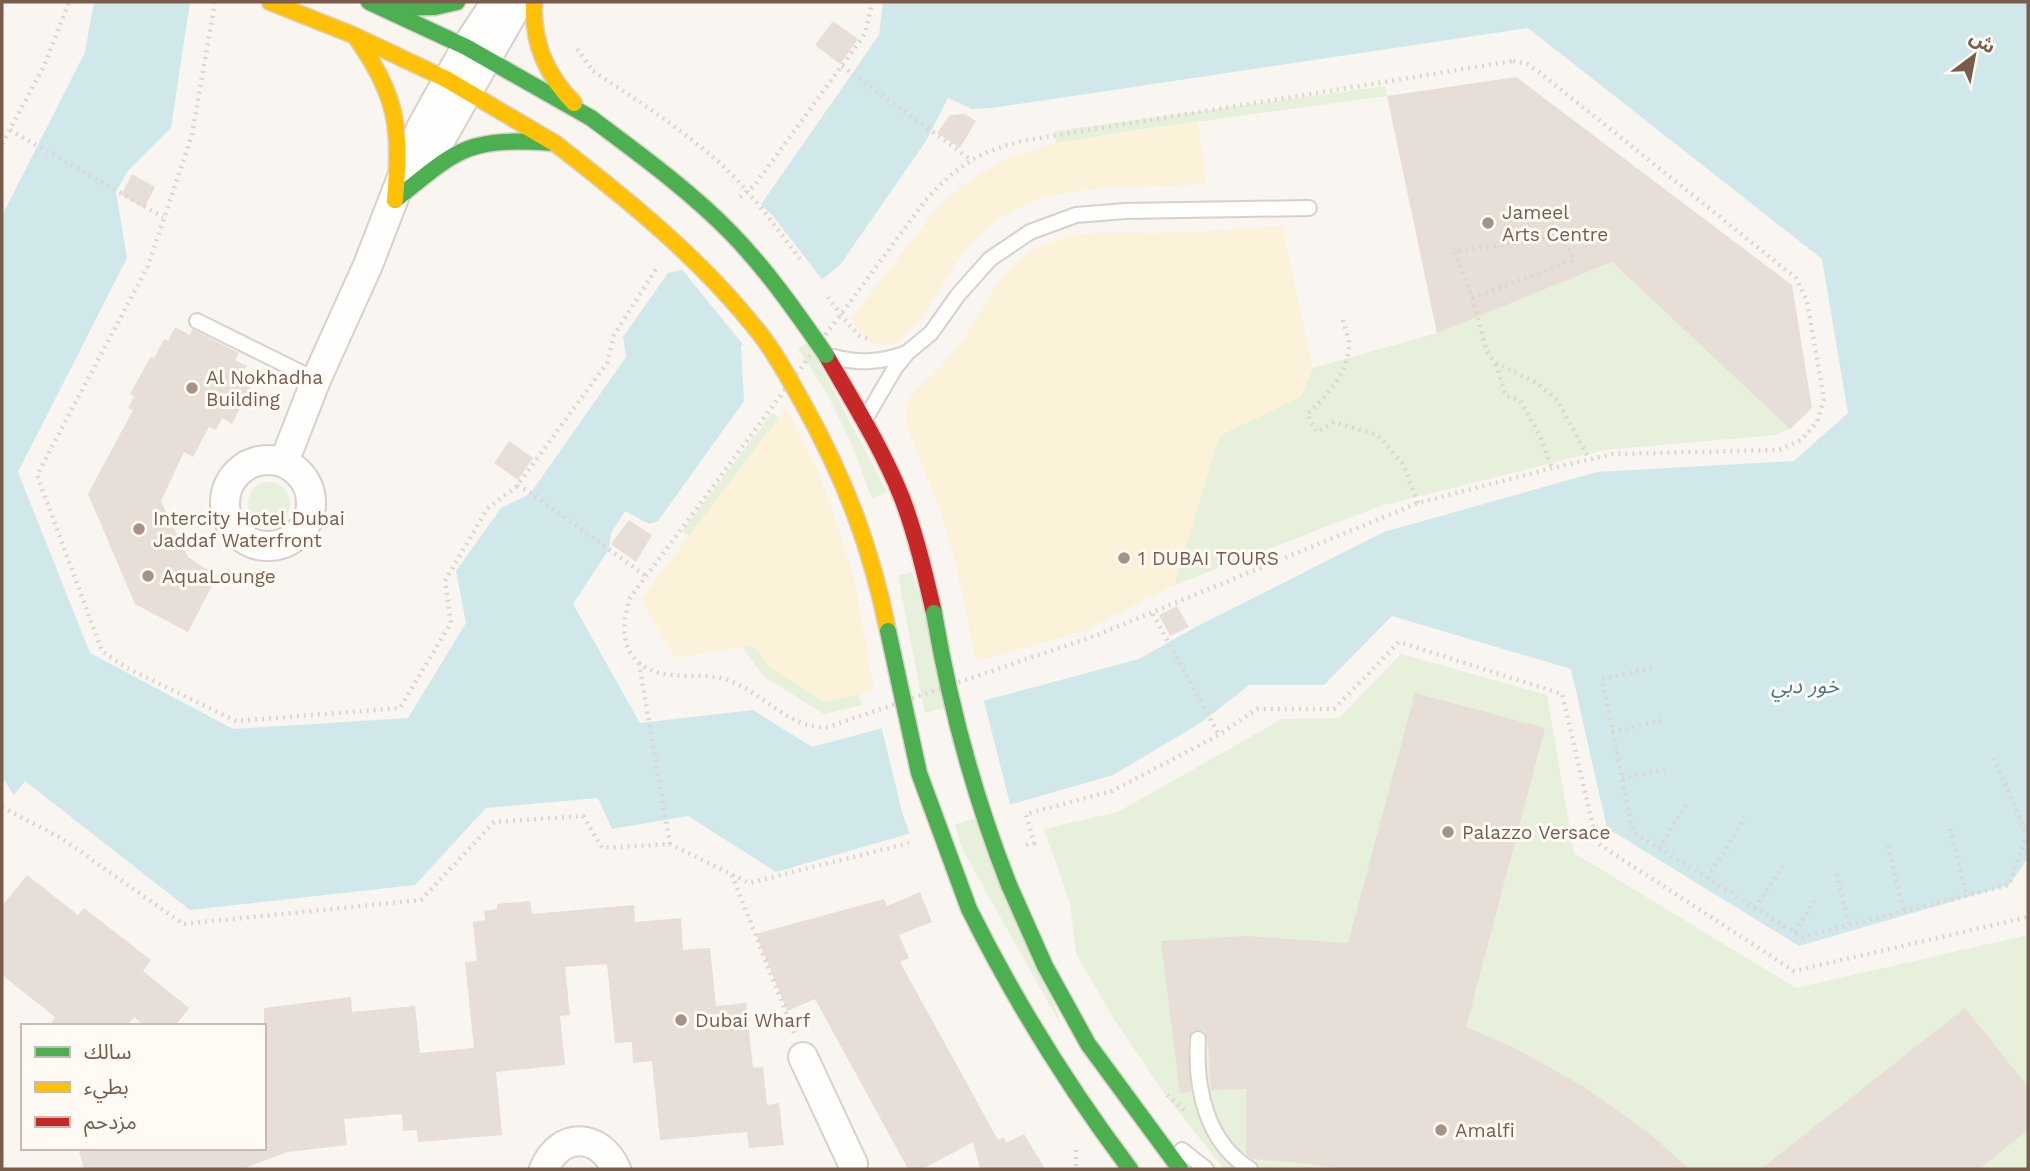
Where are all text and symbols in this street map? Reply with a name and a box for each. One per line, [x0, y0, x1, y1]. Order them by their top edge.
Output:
north arrow [1939, 21, 2009, 91]
text: ش [1966, 25, 2000, 59]
place label: Jameel Arts Centre [1502, 201, 1608, 246]
marker: Jameel Arts Centre [1480, 215, 1496, 231]
place label: Al Nokhadha Building [206, 366, 323, 411]
marker: Al Nokhadha Building [184, 380, 200, 396]
place label: Intercity Hotel Dubai Jaddaf Waterfront [153, 507, 345, 552]
marker: Intercity Hotel Dubai Jaddaf Waterfront [131, 521, 147, 537]
place label: 1 DUBAI TOURS [1138, 547, 1279, 570]
marker: 1 DUBAI TOURS [1116, 550, 1132, 566]
place label: AquaLounge [162, 565, 276, 588]
marker: AquaLounge [140, 568, 156, 584]
water label: خور دبي [1771, 673, 1840, 702]
place label: Palazzo Versace [1462, 821, 1610, 844]
marker: Palazzo Versace [1440, 824, 1456, 840]
place label: Dubai Wharf [695, 1009, 811, 1032]
marker: Dubai Wharf [673, 1012, 689, 1028]
legend [21, 1024, 266, 1150]
text: سالك [84, 1039, 131, 1064]
text: بطيء [84, 1074, 129, 1103]
text: مزدحم [84, 1109, 137, 1137]
place label: Amalfi [1455, 1119, 1515, 1142]
marker: Amalfi [1433, 1122, 1449, 1138]

